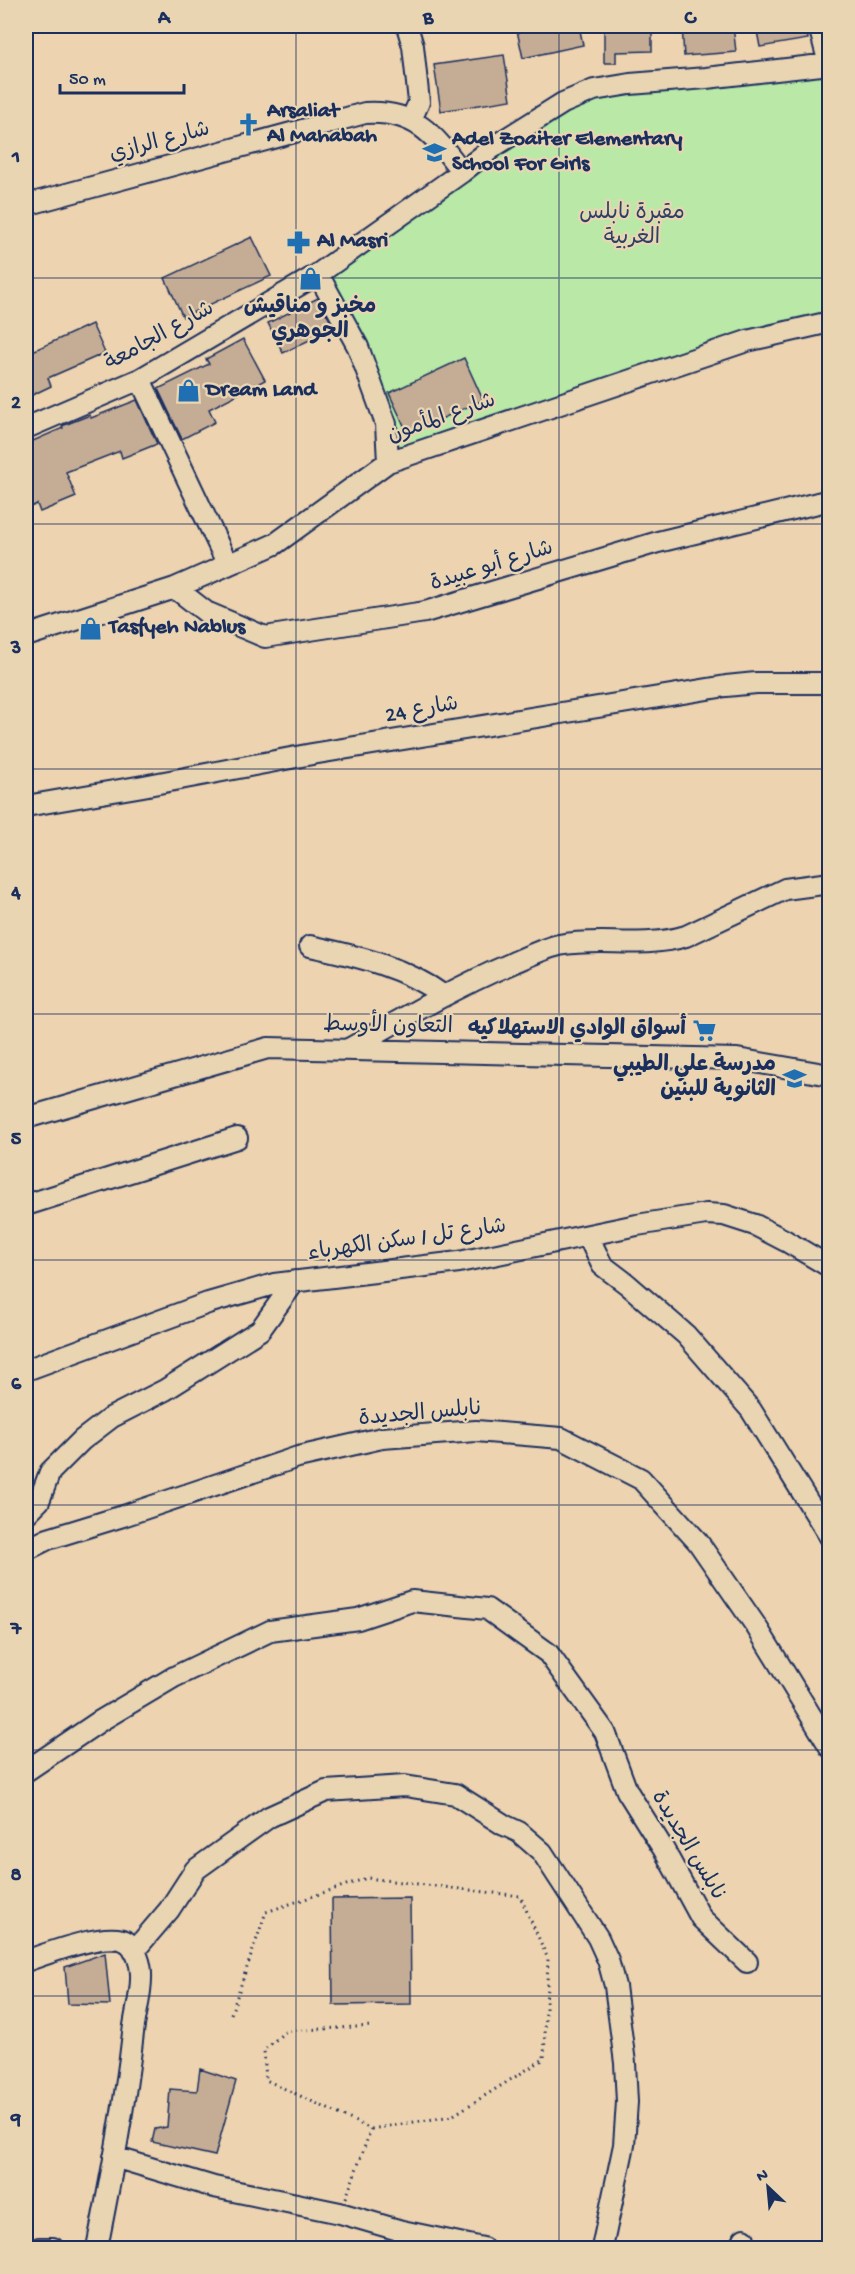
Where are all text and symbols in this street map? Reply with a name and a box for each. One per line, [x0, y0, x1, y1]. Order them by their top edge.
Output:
text: A [157, 8, 172, 31]
text: B [422, 8, 434, 31]
text: C [684, 8, 698, 31]
scale bar [60, 57, 184, 95]
text: 50 m [69, 70, 106, 91]
place label: Arsaliat Al Mahabah [266, 99, 377, 150]
church icon: Arsaliat Al Mahabah [236, 112, 262, 138]
street label: شارع الرازي [107, 117, 213, 169]
place label: Adel Zoaiter Elementary School For Girls [451, 127, 683, 178]
school or university icon: Adel Zoaiter Elementary School For Girls [421, 140, 447, 166]
text: 1 [11, 147, 20, 170]
park label: مقبرة نابلس الغربية [579, 201, 685, 252]
pharmacy icon: Al Masri [286, 229, 312, 255]
place label: Al Masri [316, 229, 388, 255]
shop icon: مخبز و مناقيش الجوهري [297, 266, 323, 292]
place label: مخبز و مناقيش الجوهري [244, 293, 376, 346]
street label: شارع الجامعة [101, 296, 219, 378]
shop icon: Dream Land [175, 378, 201, 404]
place label: Dream Land [204, 378, 318, 404]
street label: شارع المأمون [383, 385, 500, 450]
text: 2 [11, 393, 21, 416]
street label: شارع أبو عبيدة [426, 532, 557, 598]
shop icon: Tasfyeh Nablus [78, 615, 104, 641]
place label: Tasfyeh Nablus [107, 615, 247, 641]
text: 3 [10, 638, 21, 661]
street label: شارع 24 [383, 692, 461, 730]
text: 4 [10, 883, 21, 906]
street label: التعاون الأوسط [323, 1007, 453, 1041]
place label: أسواق الوادي الاستهلاكيه [468, 1013, 686, 1043]
supermarket icon: أسواق الوادي الاستهلاكيه [691, 1017, 717, 1043]
place label: مدرسة علي الطيبي الثانوية للبنين [613, 1052, 776, 1104]
school or university icon: مدرسة علي الطيبي الثانوية للبنين [781, 1066, 807, 1092]
text: 5 [11, 1129, 22, 1152]
street label: شارع تل / سكن الكهرباء [306, 1214, 508, 1268]
text: 6 [11, 1374, 22, 1397]
street label: نابلس الجديدة [358, 1397, 482, 1433]
text: 7 [10, 1619, 23, 1642]
street label: نابلس الجديدة [644, 1787, 730, 1905]
text: 8 [11, 1865, 22, 1888]
text: 9 [10, 2110, 21, 2133]
north arrow [738, 2157, 798, 2217]
text: N [754, 2166, 772, 2187]

